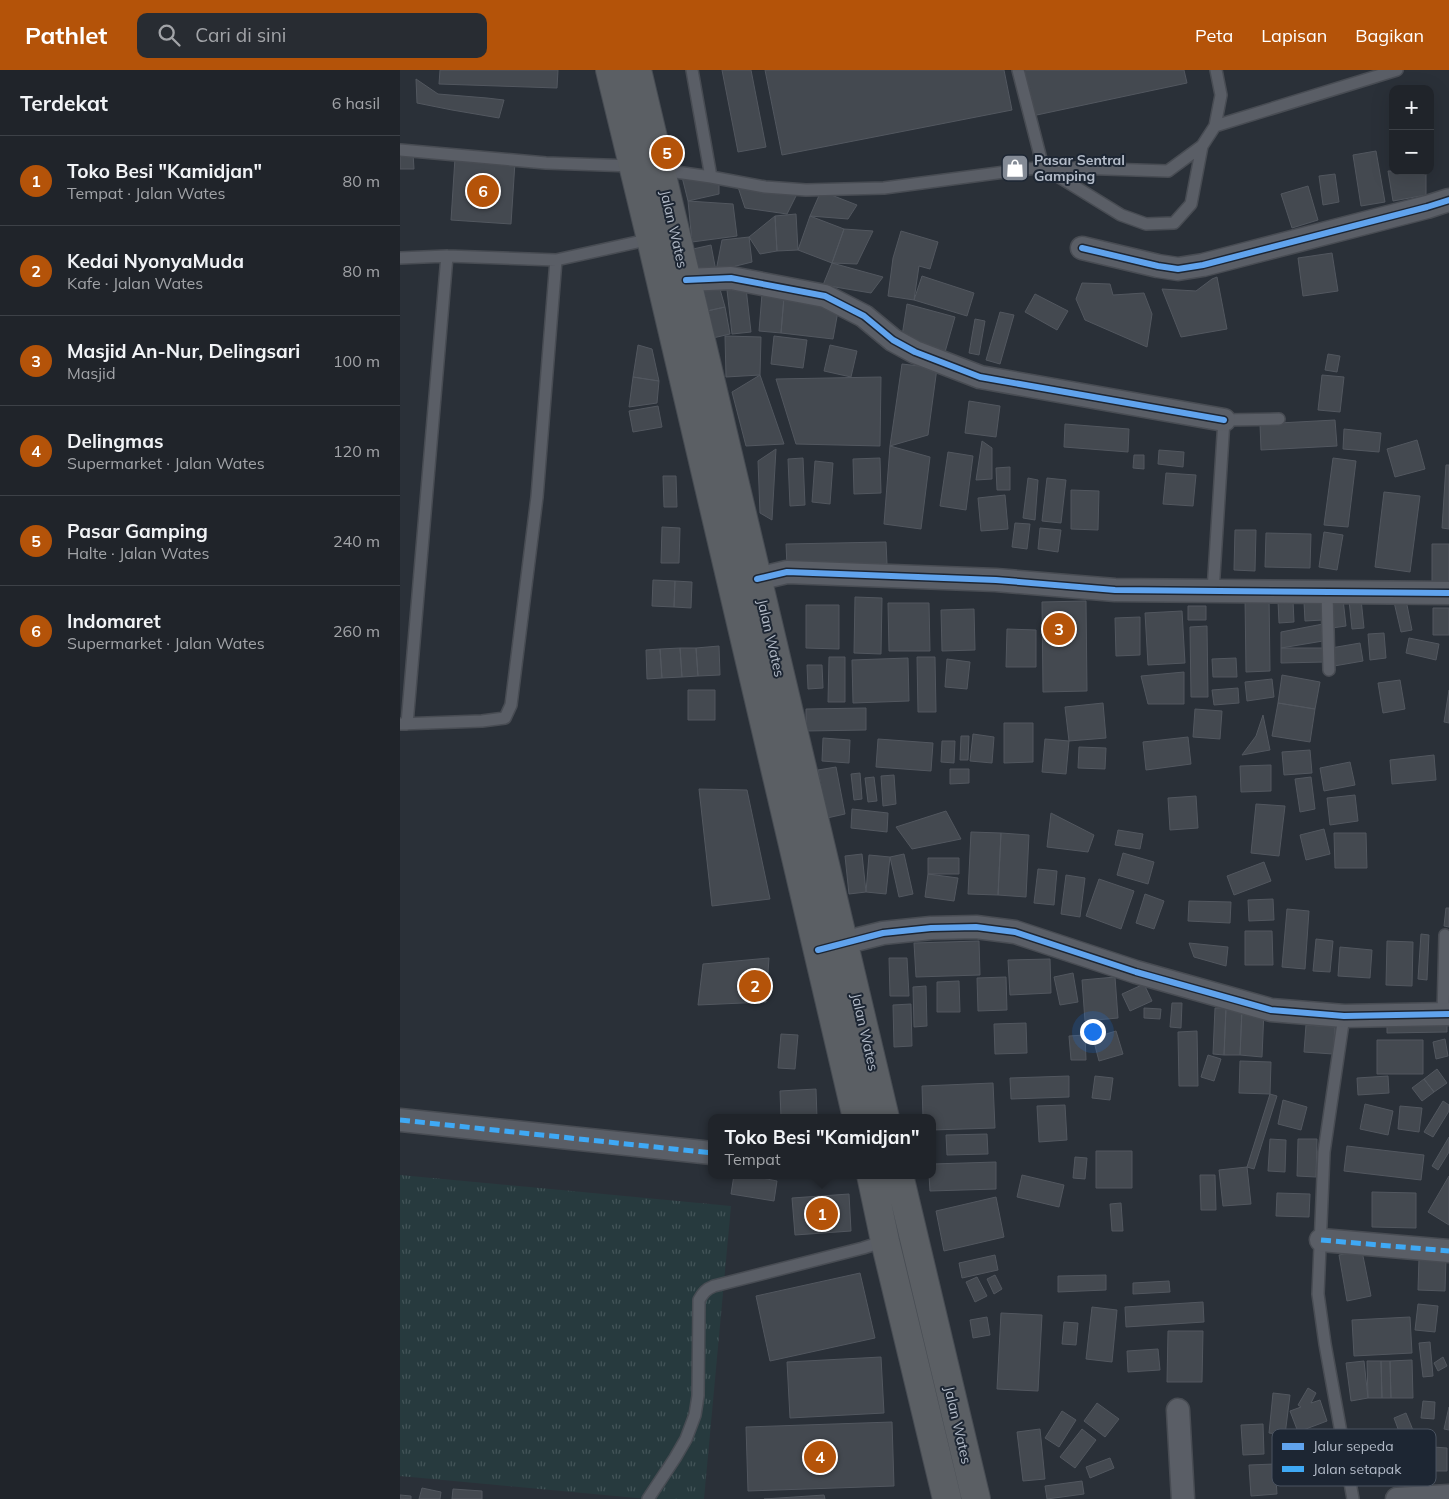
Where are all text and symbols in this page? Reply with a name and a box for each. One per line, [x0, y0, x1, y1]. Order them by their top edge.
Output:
search box [137, 13, 487, 58]
text: Pathlet [25, 20, 107, 50]
icon: search [155, 21, 183, 49]
text: Cari di sini [195, 23, 286, 47]
text: Peta [1195, 24, 1233, 47]
text: Lapisan [1261, 24, 1327, 47]
text: Bagikan [1355, 24, 1424, 47]
map controls [1389, 85, 1434, 175]
button: + [1389, 85, 1434, 130]
text: Terdekat [20, 90, 108, 116]
text: 6 hasil [332, 93, 380, 113]
button: − [1389, 130, 1434, 175]
pin: 5 [651, 134, 683, 172]
place label: Pasar Sentral Gamping [1034, 151, 1125, 185]
shop icon: Pasar Sentral Gamping [1000, 153, 1030, 183]
text: Toko Besi "Kamidjan" [67, 159, 262, 183]
text: 1 [31, 171, 41, 191]
text: 80 m [343, 171, 380, 191]
pin: 6 [467, 172, 499, 210]
text: Tempat · Jalan Wates [67, 183, 226, 203]
street label: Jalan Wates [656, 188, 692, 270]
text: Kedai NyonyaMuda [67, 249, 244, 273]
text: 2 [31, 261, 41, 281]
text: 80 m [343, 261, 380, 281]
text: Kafe · Jalan Wates [67, 273, 203, 293]
text: Masjid An-Nur, Delingsari [67, 339, 300, 363]
text: 3 [31, 351, 41, 371]
text: 100 m [333, 351, 380, 371]
text: Masjid [67, 363, 115, 383]
text: Delingmas [67, 429, 163, 453]
text: 4 [31, 441, 41, 461]
text: 120 m [333, 441, 380, 461]
text: Supermarket · Jalan Wates [67, 453, 265, 473]
text: Pasar Gamping [67, 519, 208, 543]
text: 5 [31, 531, 41, 551]
text: 240 m [333, 531, 380, 551]
text: Halte · Jalan Wates [67, 543, 209, 563]
street label: Jalan Wates [753, 597, 789, 679]
text: Indomaret [67, 609, 161, 633]
pin: 3 [1043, 610, 1075, 648]
text: 6 [31, 621, 41, 641]
text: 260 m [333, 621, 380, 641]
text: Supermarket · Jalan Wates [67, 633, 265, 653]
pin: 2 [739, 967, 771, 1005]
street label: Jalan Wates [847, 991, 883, 1073]
your location [1080, 1019, 1106, 1045]
popup [708, 1114, 936, 1179]
text: Toko Besi "Kamidjan" [725, 1125, 919, 1149]
text: Tempat [725, 1149, 781, 1169]
pin: 1 [806, 1195, 838, 1233]
street label: Jalan Wates [940, 1384, 976, 1466]
legend [1272, 1429, 1436, 1486]
text: Jalur sepeda [1313, 1437, 1394, 1455]
pin: 4 [804, 1438, 836, 1476]
text: Jalan setapak [1313, 1460, 1402, 1478]

